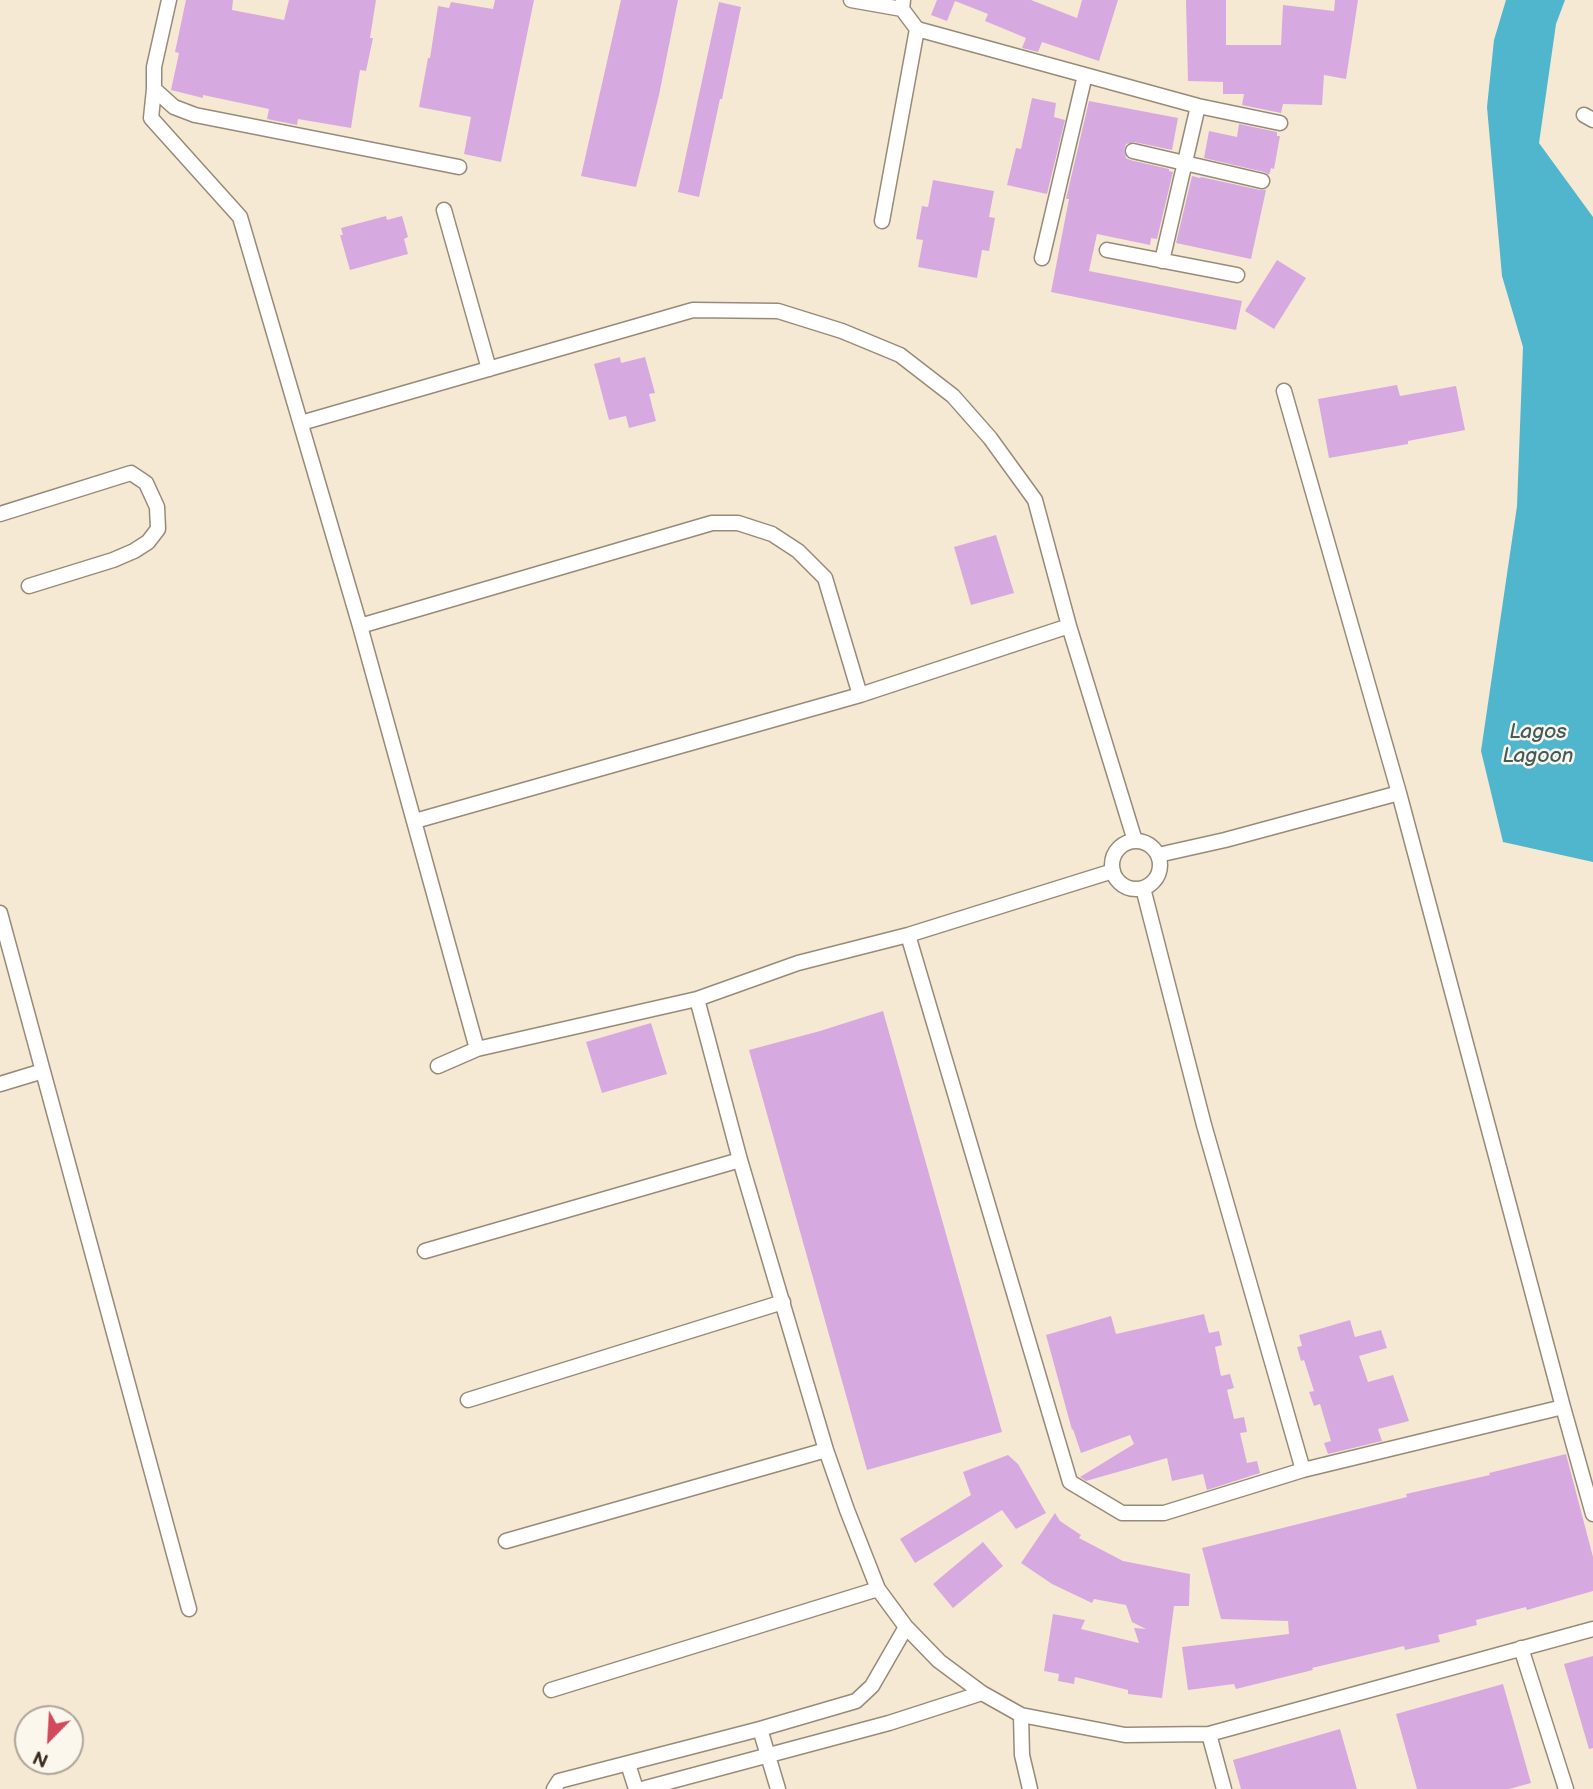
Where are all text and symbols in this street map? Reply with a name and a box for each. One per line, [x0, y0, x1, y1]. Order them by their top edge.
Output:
water label: Lagos Lagoon [1502, 720, 1574, 770]
north arrow [14, 1705, 84, 1775]
text: N [30, 1744, 52, 1771]

